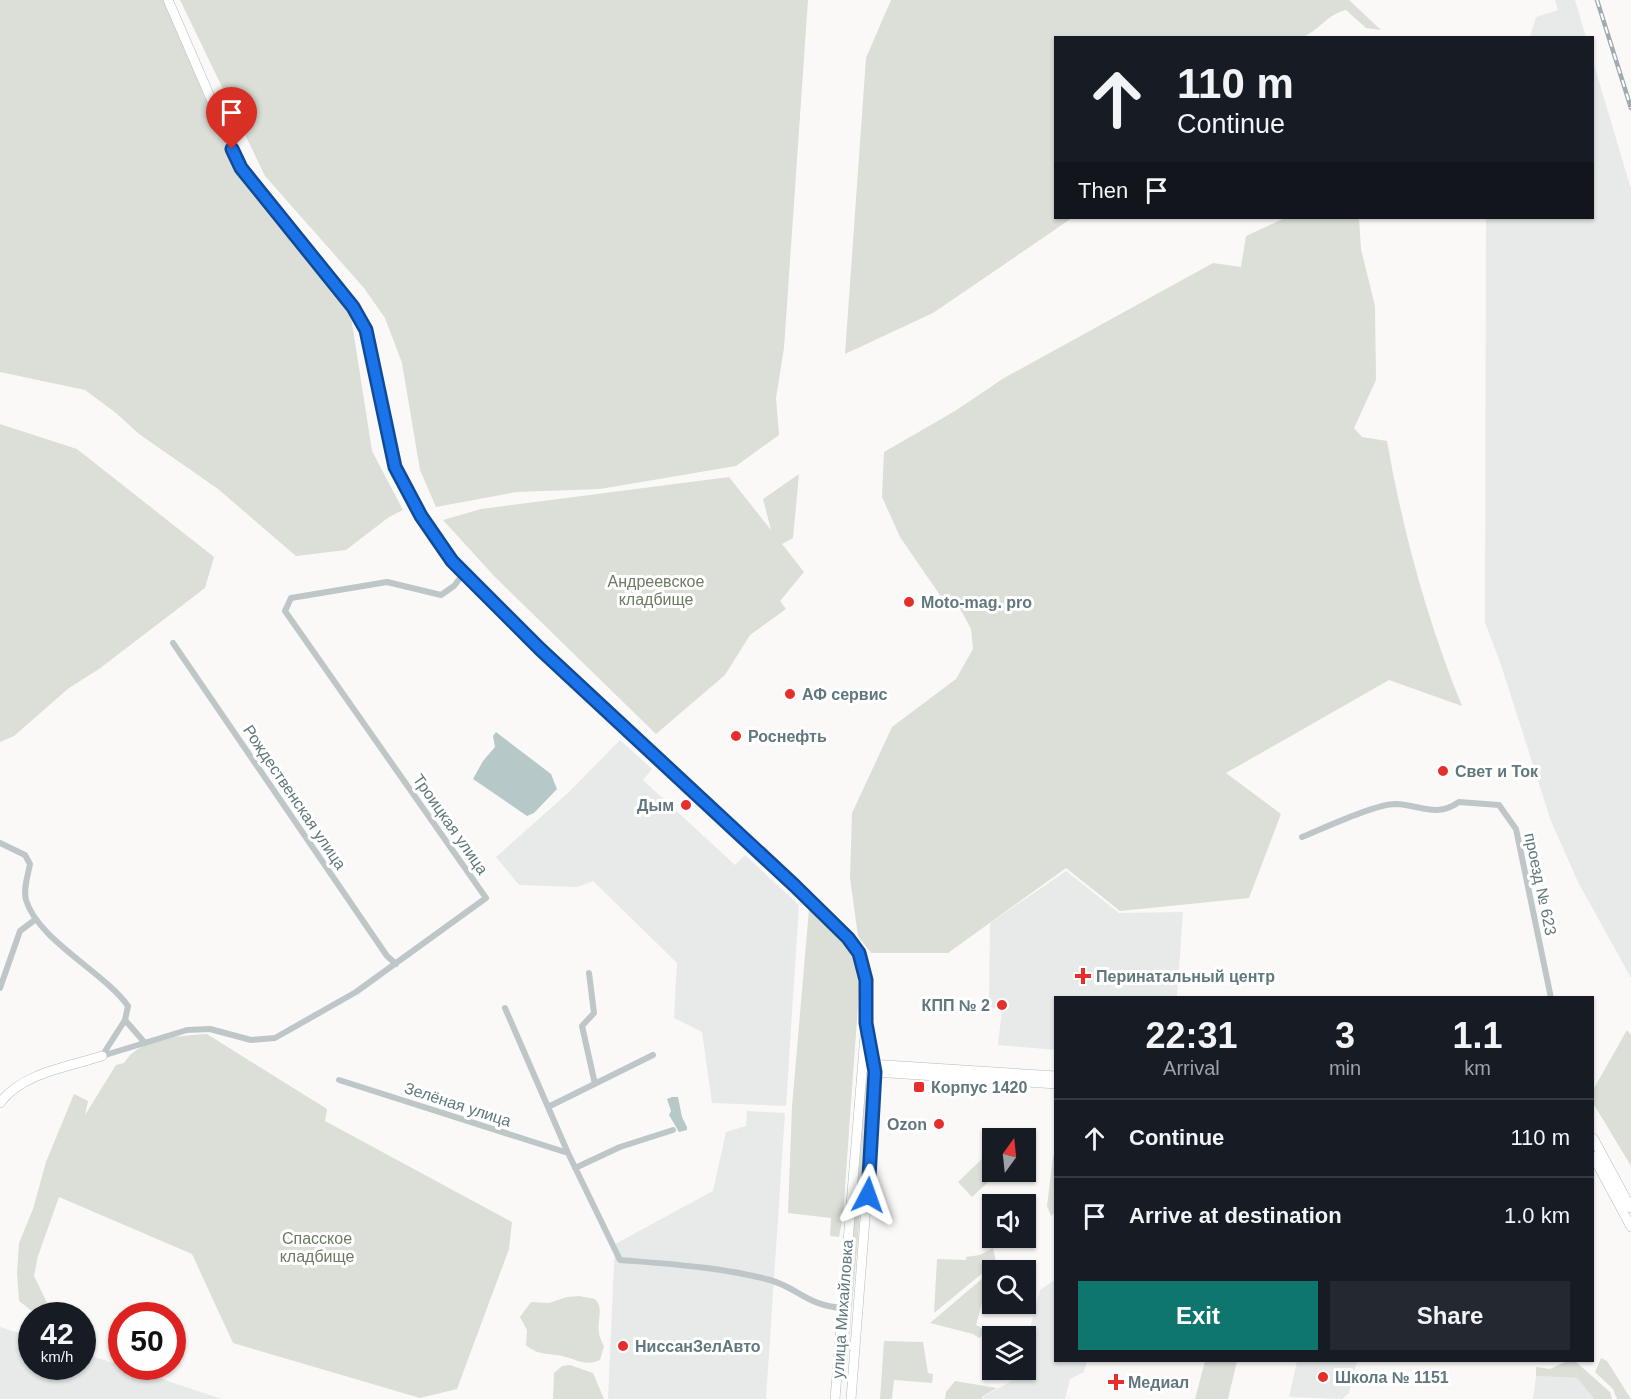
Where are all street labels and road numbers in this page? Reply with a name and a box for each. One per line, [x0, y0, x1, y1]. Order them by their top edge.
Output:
street label: Рождественская улица [240, 722, 349, 873]
street label: Троицкая улица [410, 771, 491, 878]
street label: проезд № 623 [1521, 831, 1560, 937]
street label: Зелёная улица [402, 1079, 513, 1130]
street label: улица Михайловка [829, 1239, 856, 1379]

